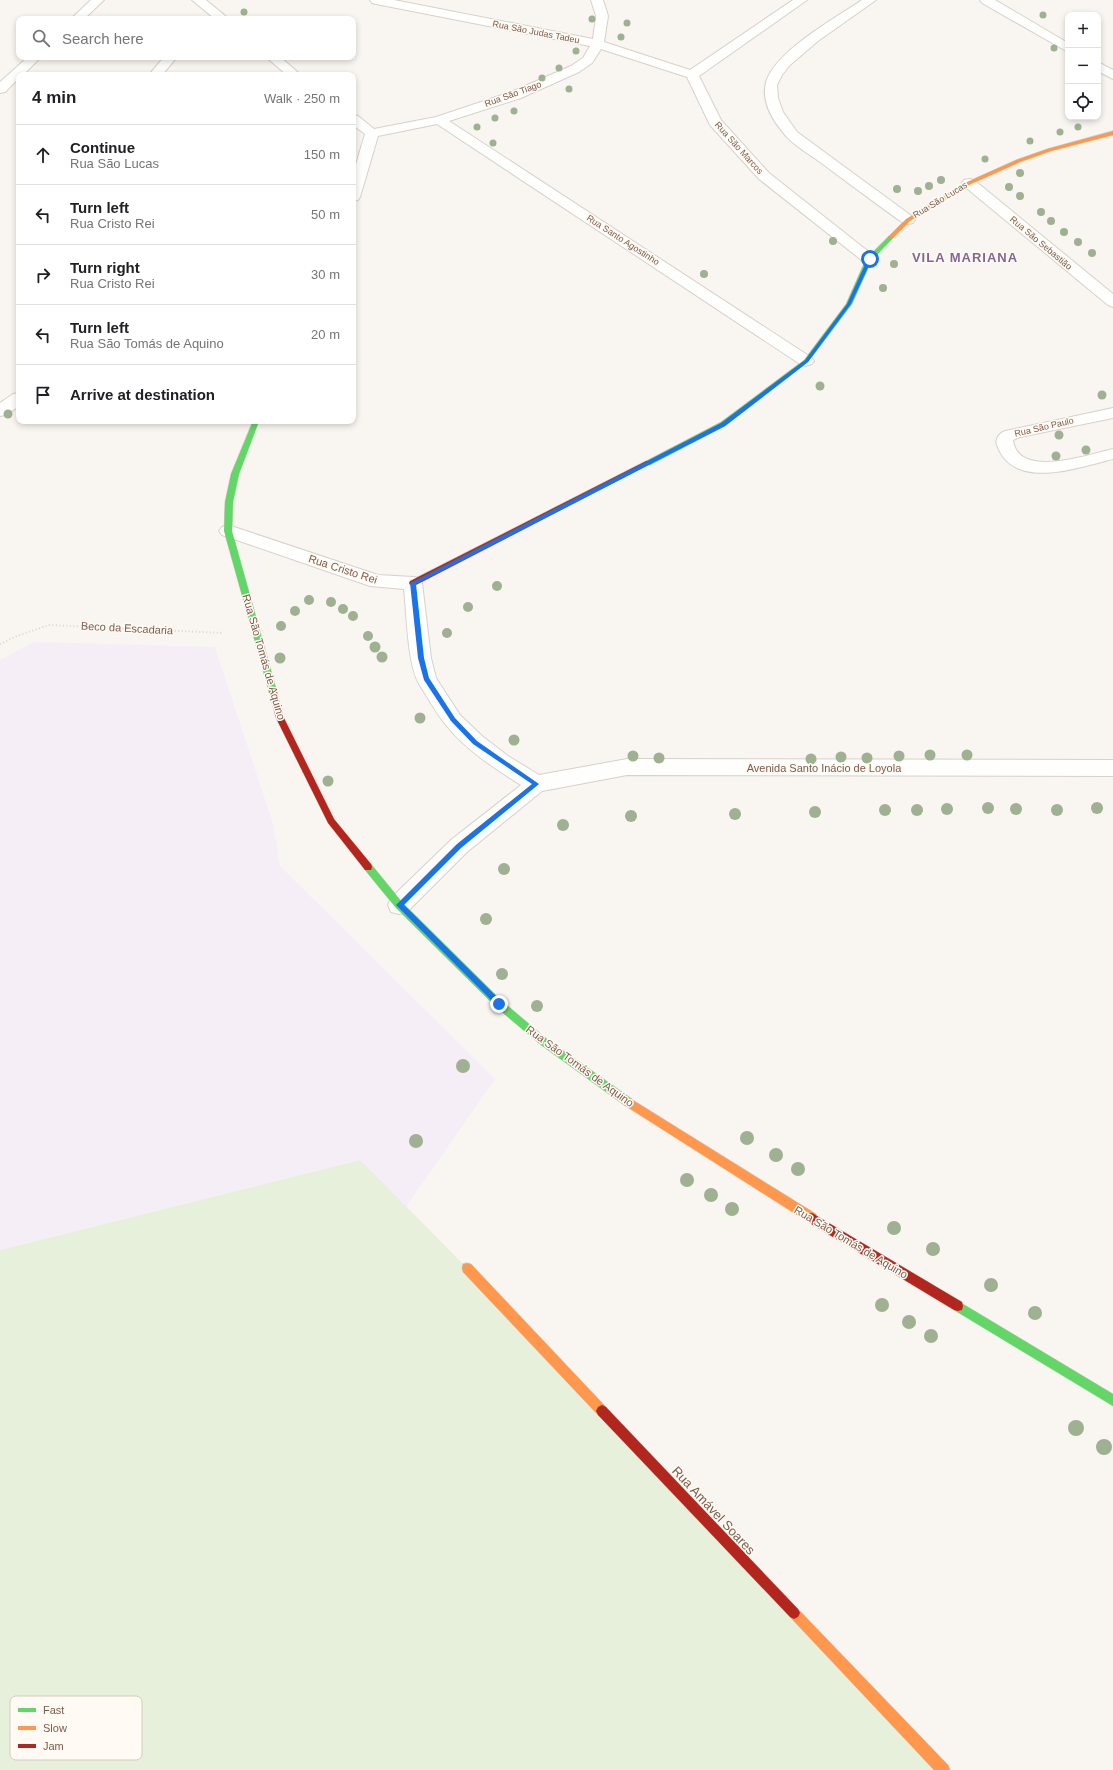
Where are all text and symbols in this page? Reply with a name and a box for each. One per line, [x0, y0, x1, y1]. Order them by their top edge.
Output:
map controls [1065, 12, 1101, 120]
button: + [1065, 12, 1101, 48]
search box [16, 16, 356, 60]
street label: Rua São Judas Tadeu [492, 19, 580, 45]
icon: search [30, 27, 52, 49]
text: Search here [62, 30, 144, 47]
button: − [1065, 48, 1101, 84]
street label: Rua São Tiago [483, 79, 543, 109]
button: locate [1065, 84, 1101, 120]
text: 4 min [32, 88, 76, 107]
text: Walk · 250 m [264, 91, 340, 106]
street label: Rua São Marcos [713, 120, 765, 177]
text: Continue [70, 139, 135, 156]
icon: ahead [32, 144, 54, 166]
text: 150 m [304, 147, 340, 162]
text: Rua São Lucas [70, 156, 159, 171]
street label: Rua São Lucas [911, 180, 969, 220]
text: Turn left [70, 199, 129, 216]
icon: left [32, 204, 54, 226]
text: 50 m [311, 207, 340, 222]
street label: Rua Santo Agostinho [585, 213, 661, 267]
street label: Rua São Sebastião [1008, 214, 1074, 272]
text: Rua Cristo Rei [70, 216, 155, 231]
route start [861, 250, 879, 268]
district label: VILA MARIANA [912, 250, 1018, 265]
text: Turn right [70, 259, 140, 276]
icon: right [32, 264, 54, 286]
text: 30 m [311, 267, 340, 282]
text: Rua Cristo Rei [70, 276, 155, 291]
text: Turn left [70, 319, 129, 336]
icon: left [32, 324, 54, 346]
text: 20 m [311, 327, 340, 342]
text: Rua São Tomás de Aquino [70, 336, 224, 351]
icon: arrive [32, 384, 54, 406]
text: Arrive at destination [70, 386, 215, 403]
street label: Rua São Paulo [1013, 415, 1075, 439]
street label: Rua Cristo Rei [307, 552, 379, 586]
street label: Rua São Tomás de Aquino [240, 593, 288, 721]
street label: Beco da Escadaria [81, 620, 174, 636]
street label: Avenida Santo Inácio de Loyola [747, 762, 902, 774]
route end [490, 995, 508, 1013]
street label: Rua São Tomás de Aquino [524, 1023, 636, 1109]
street label: Rua São Tomás de Aquino [792, 1203, 910, 1281]
street label: Rua Amável Soares [669, 1463, 759, 1558]
legend [10, 1696, 142, 1760]
text: Fast [43, 1704, 64, 1716]
text: Slow [43, 1722, 67, 1734]
text: Jam [43, 1740, 64, 1752]

